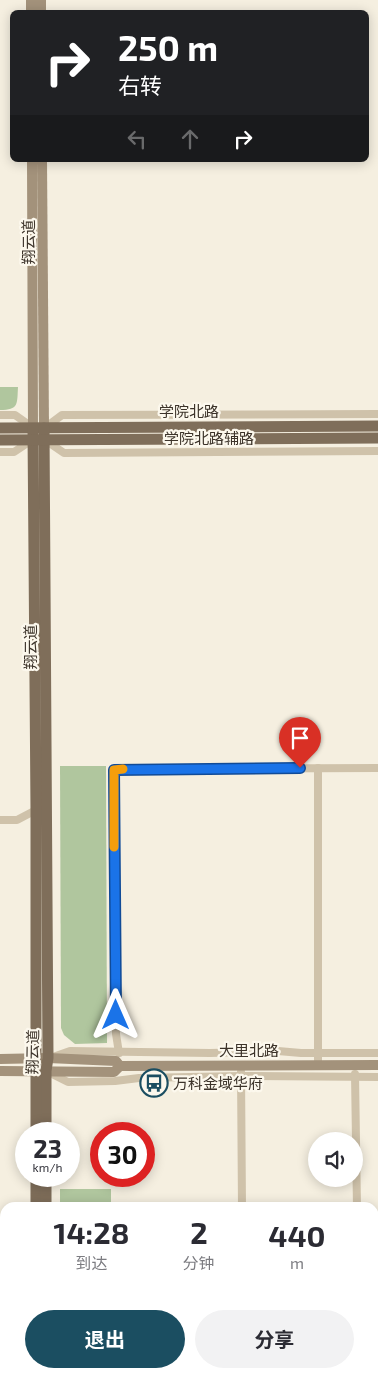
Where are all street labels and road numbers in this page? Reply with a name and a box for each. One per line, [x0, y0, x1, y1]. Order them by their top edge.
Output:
street label: 翔云道 [19, 219, 37, 265]
street label: 学院北路 [159, 402, 219, 420]
street label: 学院北路辅路 [164, 429, 254, 447]
street label: 翔云道 [21, 624, 39, 670]
street label: 翔云道 [23, 1029, 41, 1075]
street label: 大里北路 [219, 1041, 279, 1059]

